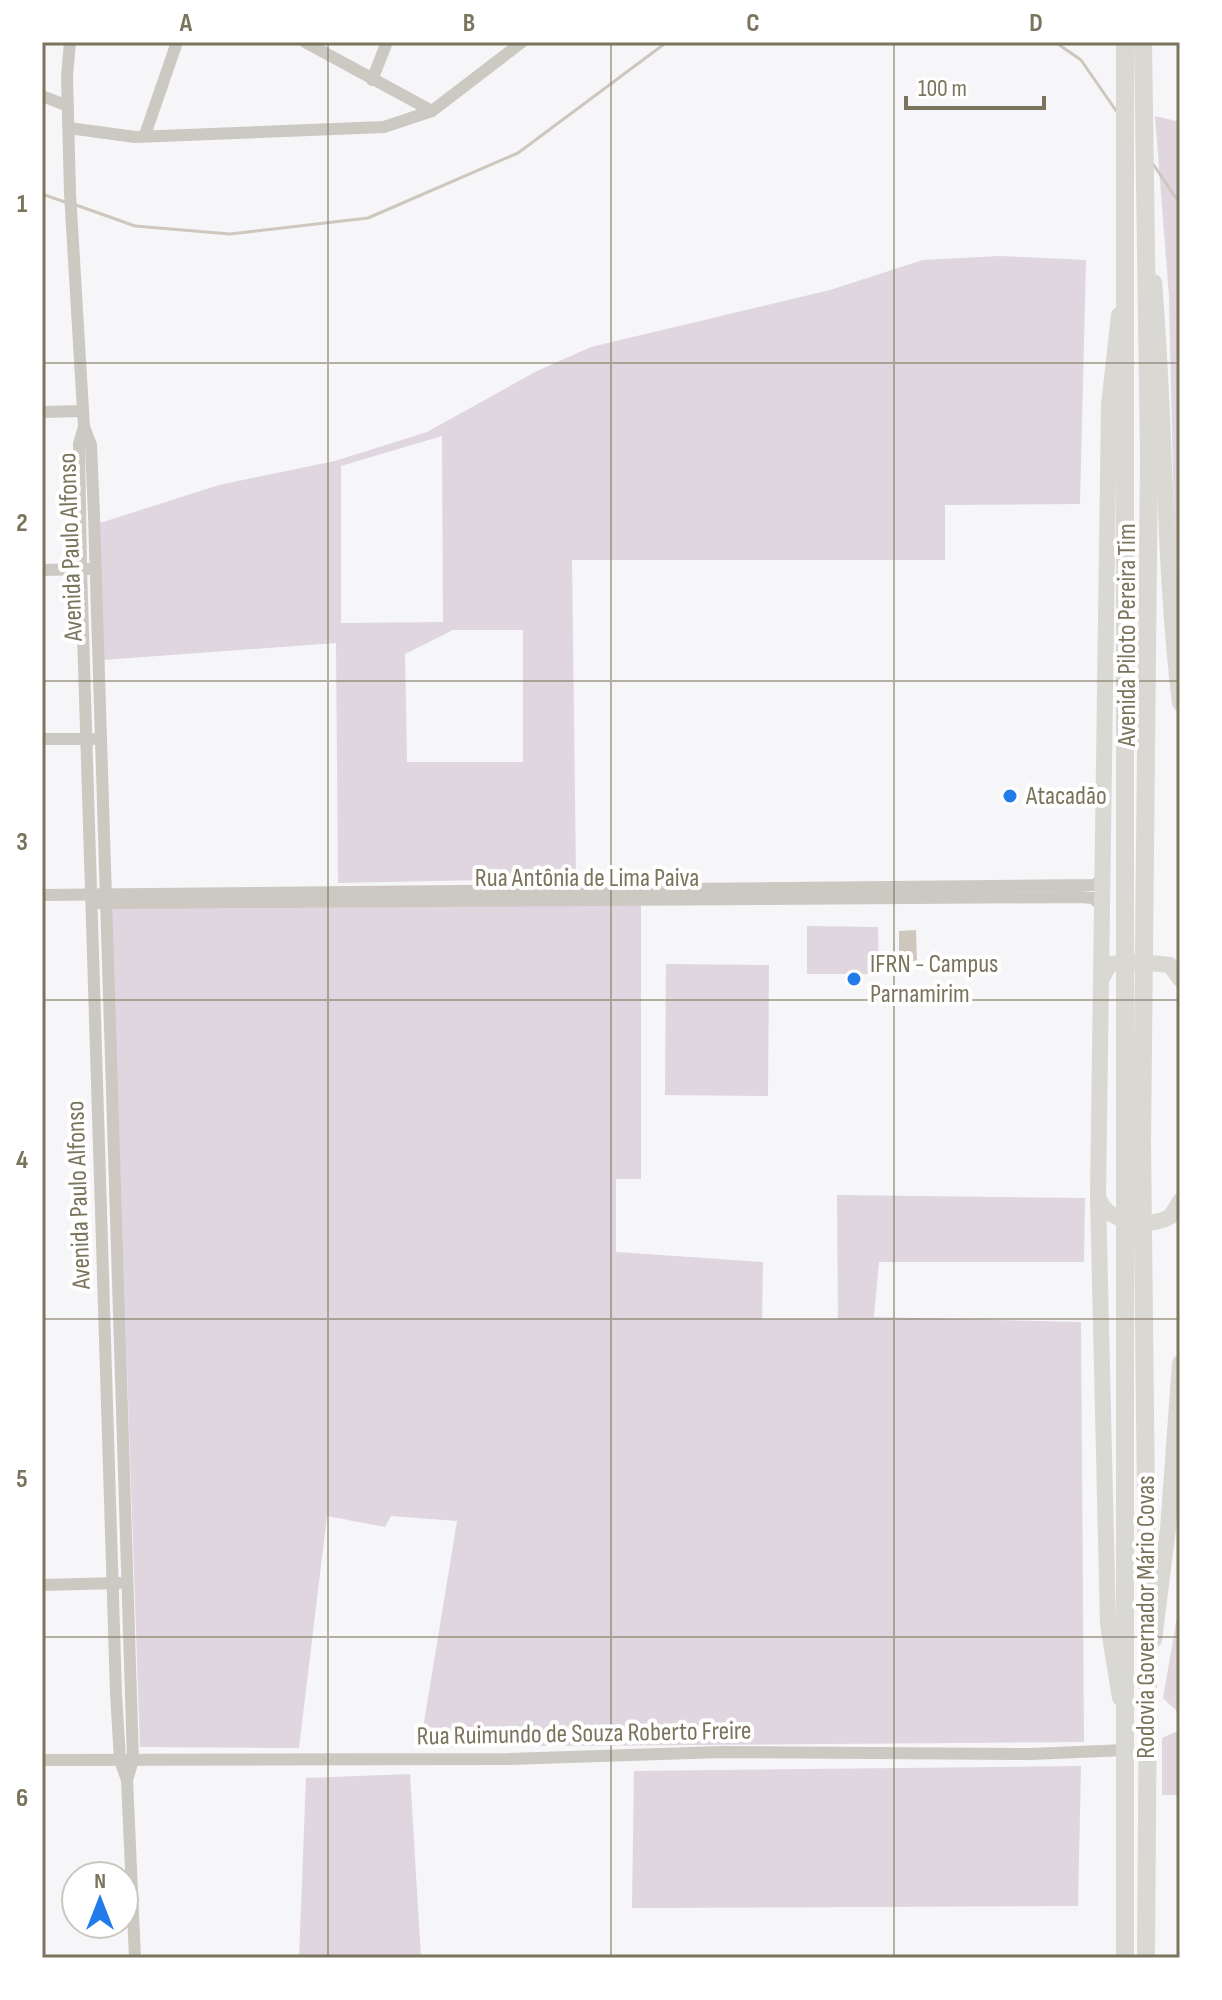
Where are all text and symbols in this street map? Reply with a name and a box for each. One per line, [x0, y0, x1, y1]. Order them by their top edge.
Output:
text: A [179, 8, 193, 39]
text: B [463, 8, 475, 39]
text: C [746, 8, 760, 39]
text: D [1029, 8, 1043, 39]
scale bar [906, 60, 1044, 110]
text: 100 m [918, 74, 967, 103]
text: 1 [17, 189, 27, 220]
street label: Avenida Paulo Alfonso [52, 452, 90, 643]
text: 2 [16, 508, 28, 539]
street label: Avenida Piloto Pereira Tim [1112, 523, 1143, 748]
place label: Atacadão [1025, 781, 1107, 812]
marker: Atacadão [1001, 787, 1019, 805]
text: 3 [16, 827, 28, 858]
street label: Rua Antônia de Lima Paiva [475, 863, 699, 894]
place label: IFRN - Campus Parnamirim [870, 949, 998, 1010]
marker: IFRN - Campus Parnamirim [845, 970, 863, 988]
street label: Avenida Paulo Alfonso [60, 1100, 98, 1291]
text: 4 [16, 1145, 28, 1176]
text: 5 [16, 1464, 28, 1495]
street label: Rodovia Governador Mário Covas [1131, 1475, 1162, 1759]
street label: Rua Ruimundo de Souza Roberto Freire [416, 1716, 752, 1752]
text: 6 [16, 1783, 28, 1814]
north arrow [60, 1860, 140, 1940]
text: N [94, 1868, 106, 1895]

